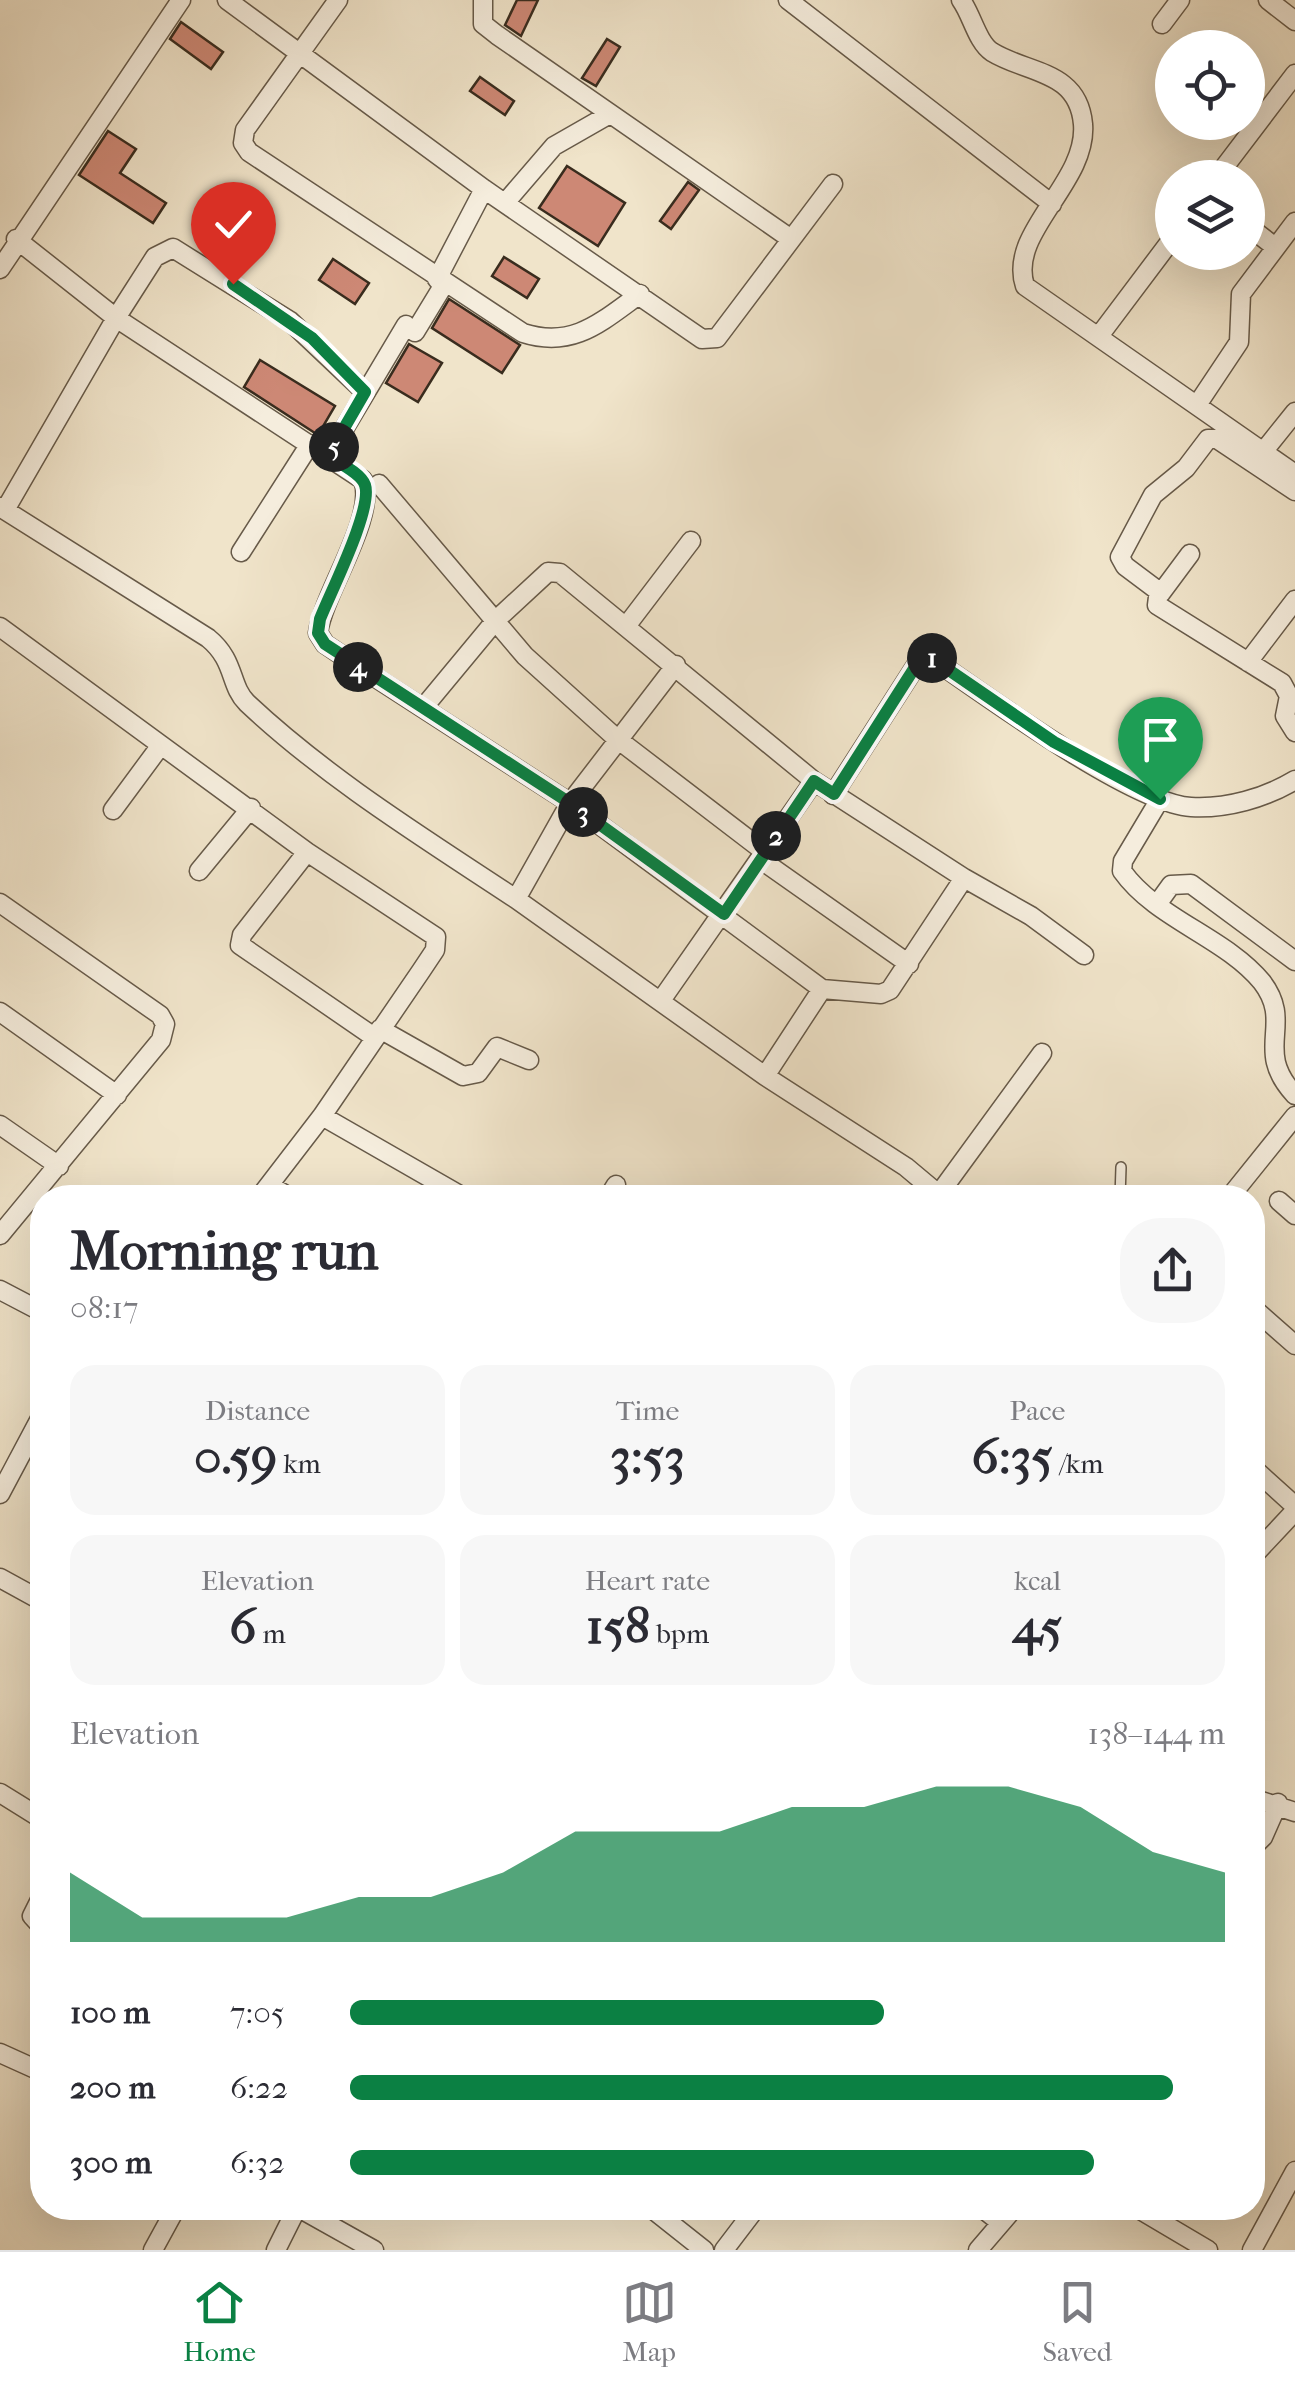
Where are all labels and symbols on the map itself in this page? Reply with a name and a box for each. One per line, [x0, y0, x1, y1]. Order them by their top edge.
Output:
pin [191, 182, 276, 285]
pin: 5 [309, 422, 359, 472]
pin: 1 [907, 633, 957, 683]
pin: 4 [333, 642, 383, 692]
pin [1118, 697, 1203, 800]
pin: 3 [558, 787, 608, 837]
pin: 2 [751, 811, 801, 861]

